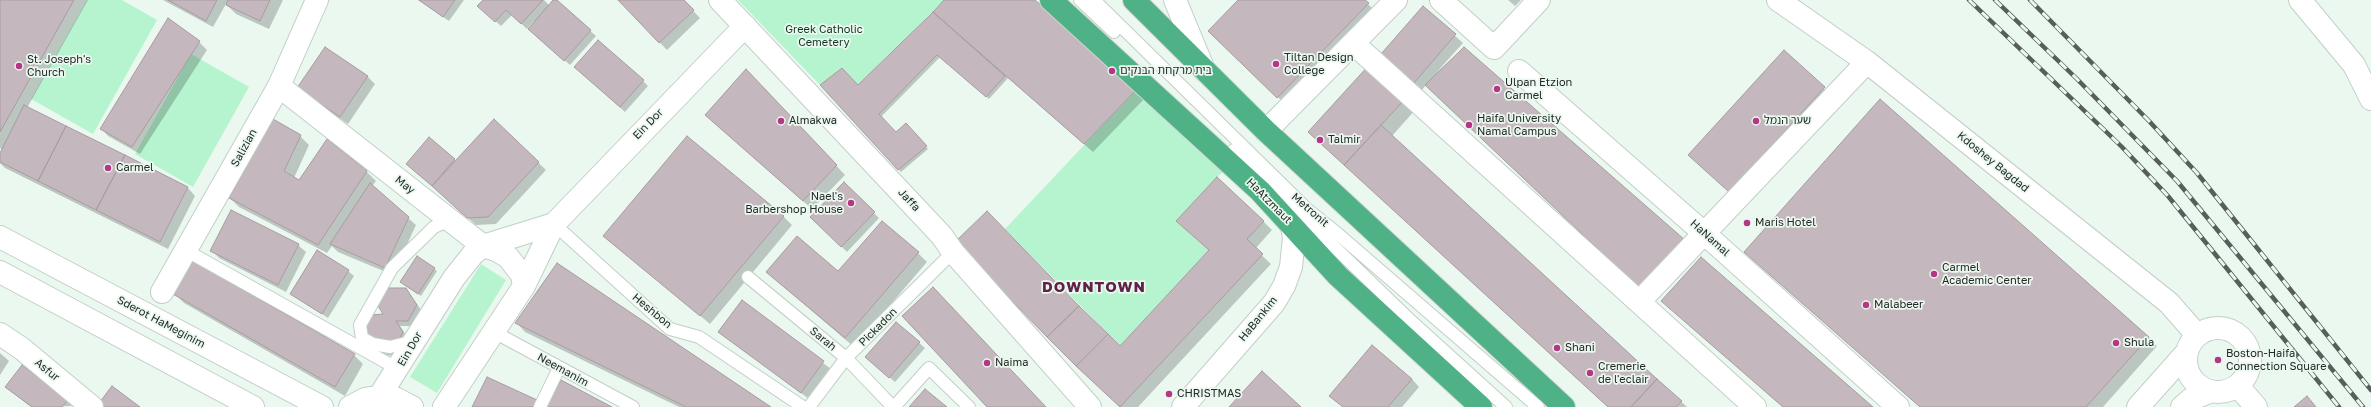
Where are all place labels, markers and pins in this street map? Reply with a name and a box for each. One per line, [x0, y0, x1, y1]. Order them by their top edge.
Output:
place label: Tiltan Design College [1284, 51, 1354, 77]
place label: St. Joseph's Church [27, 53, 91, 79]
marker: Tiltan Design College [1271, 59, 1281, 69]
marker: St. Joseph's Church [14, 61, 24, 71]
place label: בית מרקחת הבנקים [1120, 64, 1212, 78]
marker: בית מרקחת הבנקים [1107, 66, 1117, 76]
place label: Ulpan Etzion Carmel [1505, 76, 1572, 102]
marker: Ulpan Etzion Carmel [1492, 84, 1502, 94]
place label: Haifa University Namal Campus [1477, 112, 1561, 138]
place label: Almakwa [789, 114, 837, 128]
place label: שער הנמל [1764, 114, 1811, 128]
marker: Almakwa [776, 116, 786, 126]
marker: שער הנמל [1751, 116, 1761, 126]
marker: Haifa University Namal Campus [1464, 120, 1474, 130]
place label: Talmir [1328, 133, 1361, 147]
marker: Talmir [1315, 135, 1325, 145]
place label: Carmel [116, 161, 154, 175]
marker: Carmel [103, 163, 113, 173]
place label: Nael's Barbershop House [745, 190, 843, 216]
marker: Nael's Barbershop House [846, 198, 856, 208]
place label: Maris Hotel [1755, 216, 1816, 230]
marker: Maris Hotel [1742, 218, 1752, 228]
place label: Carmel Academic Center [1942, 261, 2032, 287]
marker: Carmel Academic Center [1929, 269, 1939, 279]
place label: Malabeer [1874, 298, 1923, 312]
marker: Malabeer [1861, 300, 1871, 310]
place label: Shula [2124, 336, 2154, 350]
marker: Shula [2111, 338, 2121, 348]
place label: Shani [1565, 341, 1595, 355]
marker: Shani [1552, 343, 1562, 353]
place label: Boston-Haifa Connection Square [2226, 347, 2327, 373]
marker: Boston-Haifa Connection Square [2213, 355, 2223, 365]
place label: Naima [995, 356, 1028, 370]
marker: Naima [982, 358, 992, 368]
place label: Cremerie de l'eclair [1598, 360, 1649, 386]
marker: Cremerie de l'eclair [1585, 368, 1595, 378]
place label: CHRISTMAS [1177, 387, 1241, 401]
marker: CHRISTMAS [1164, 389, 1174, 399]

